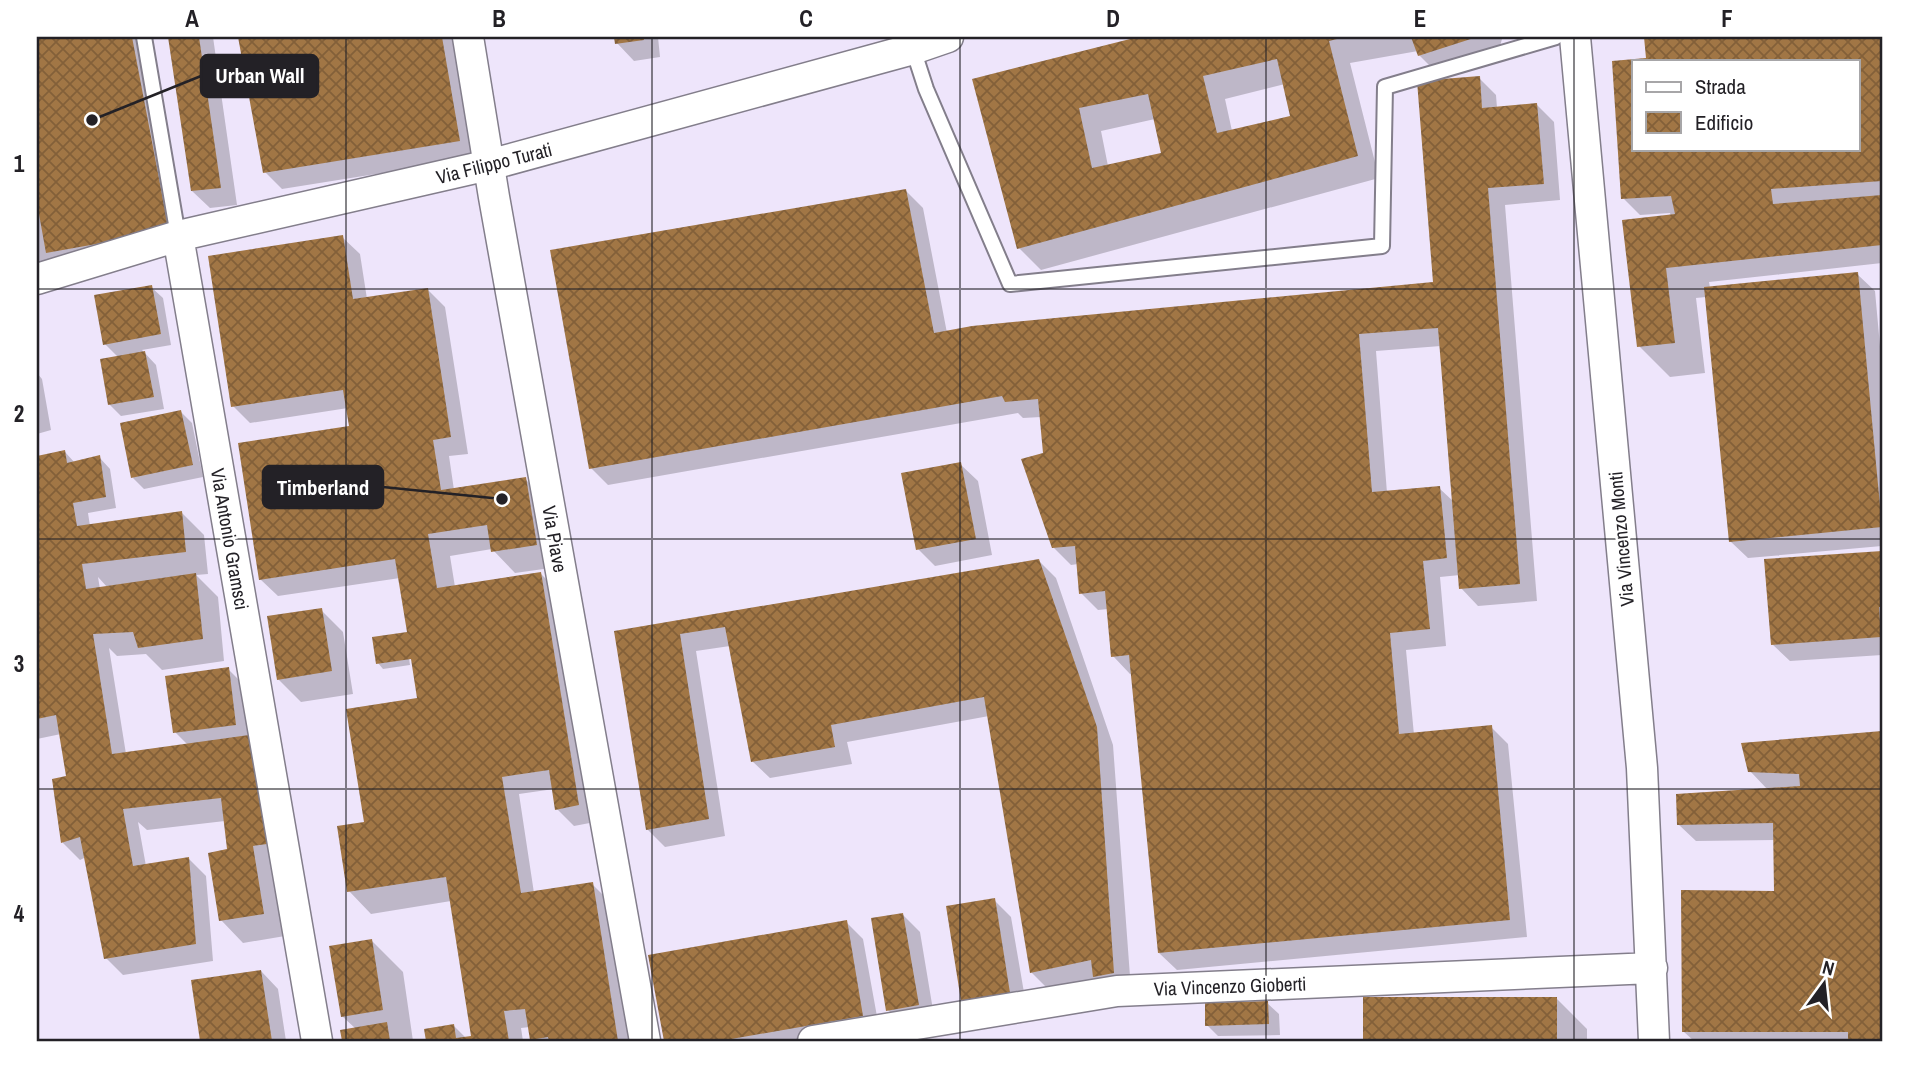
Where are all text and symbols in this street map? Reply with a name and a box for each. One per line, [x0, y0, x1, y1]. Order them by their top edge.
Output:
text: A [185, 3, 199, 34]
text: B [492, 3, 506, 34]
text: C [799, 3, 813, 34]
text: D [1106, 3, 1120, 34]
text: E [1414, 3, 1426, 34]
text: F [1721, 3, 1733, 34]
callout: Urban Wall [201, 55, 318, 97]
legend [1632, 60, 1860, 150]
text: Urban Wall [215, 61, 305, 90]
text: Strada [1695, 72, 1746, 101]
text: Edificio [1695, 108, 1753, 137]
street label: Via Filippo Turati [433, 136, 555, 190]
text: 1 [14, 148, 25, 179]
text: 2 [14, 398, 24, 429]
street label: Via Antonio Gramsci [205, 466, 255, 612]
callout: Timberland [263, 466, 383, 508]
street label: Via Vincenzo Monti [1602, 470, 1640, 608]
text: Timberland [277, 473, 369, 502]
street label: Via Piave [536, 504, 574, 574]
text: 3 [14, 648, 24, 679]
text: 4 [14, 898, 25, 929]
north arrow [1790, 948, 1860, 1018]
text: N [1820, 954, 1837, 982]
street label: Via Vincenzo Gioberti [1153, 970, 1307, 1002]

